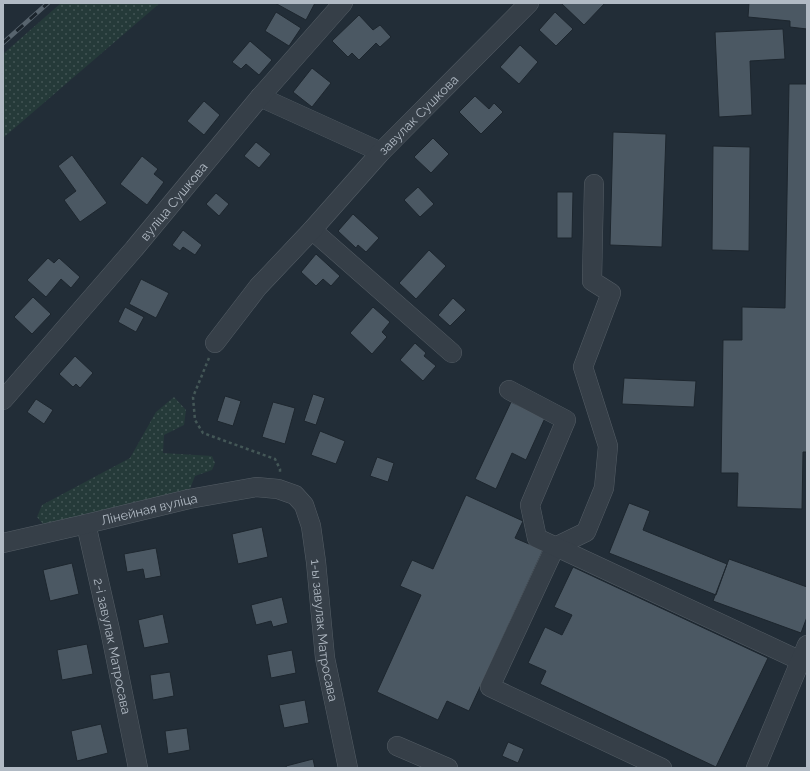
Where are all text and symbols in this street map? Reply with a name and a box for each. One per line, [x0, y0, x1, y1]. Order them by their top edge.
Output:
street label: завулак Сушкова [376, 72, 461, 158]
street label: вуліца Сушкова [137, 159, 211, 244]
street label: Лінейная вуліца [99, 491, 199, 528]
street label: 1-ы завулак Матросава [308, 558, 341, 703]
street label: 2-і завулак Матросава [90, 577, 134, 716]

